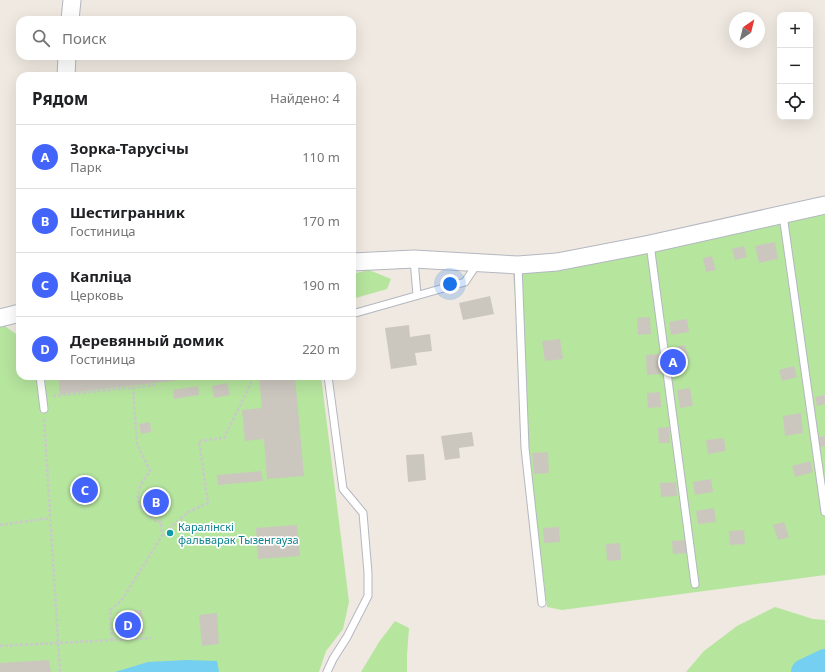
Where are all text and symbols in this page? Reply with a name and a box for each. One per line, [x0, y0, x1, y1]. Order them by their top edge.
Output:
north arrow [729, 12, 765, 48]
map controls [777, 12, 813, 120]
button: + [777, 12, 813, 48]
search box [16, 16, 356, 60]
icon: search [30, 27, 52, 49]
text: Поиск [62, 28, 107, 48]
button: − [777, 48, 813, 84]
button: locate [777, 84, 813, 120]
text: Рядом [32, 87, 88, 110]
text: Найдено: 4 [270, 89, 340, 107]
text: Зорка-Тарусічы [70, 138, 189, 158]
text: A [41, 148, 50, 166]
text: 110 m [302, 148, 340, 166]
text: Парк [70, 158, 102, 176]
text: Шестигранник [70, 202, 185, 222]
text: B [41, 212, 49, 230]
text: 170 m [302, 212, 340, 230]
text: Гостиница [70, 222, 136, 240]
text: Капліца [70, 266, 132, 286]
your location [440, 274, 460, 294]
text: C [41, 276, 49, 294]
text: 190 m [302, 276, 340, 294]
text: Церковь [70, 286, 123, 304]
text: Деревянный домик [70, 330, 224, 350]
text: D [40, 340, 50, 358]
text: 220 m [302, 340, 340, 358]
pin: A [660, 347, 686, 377]
text: Гостиница [70, 350, 136, 368]
pin: C [72, 475, 98, 505]
pin: B [143, 487, 169, 517]
place label: Каралінскі фальварак Тызенгауза [178, 519, 299, 547]
marker: Каралінскі фальварак Тызенгауза [165, 528, 175, 538]
pin: D [115, 610, 141, 640]

